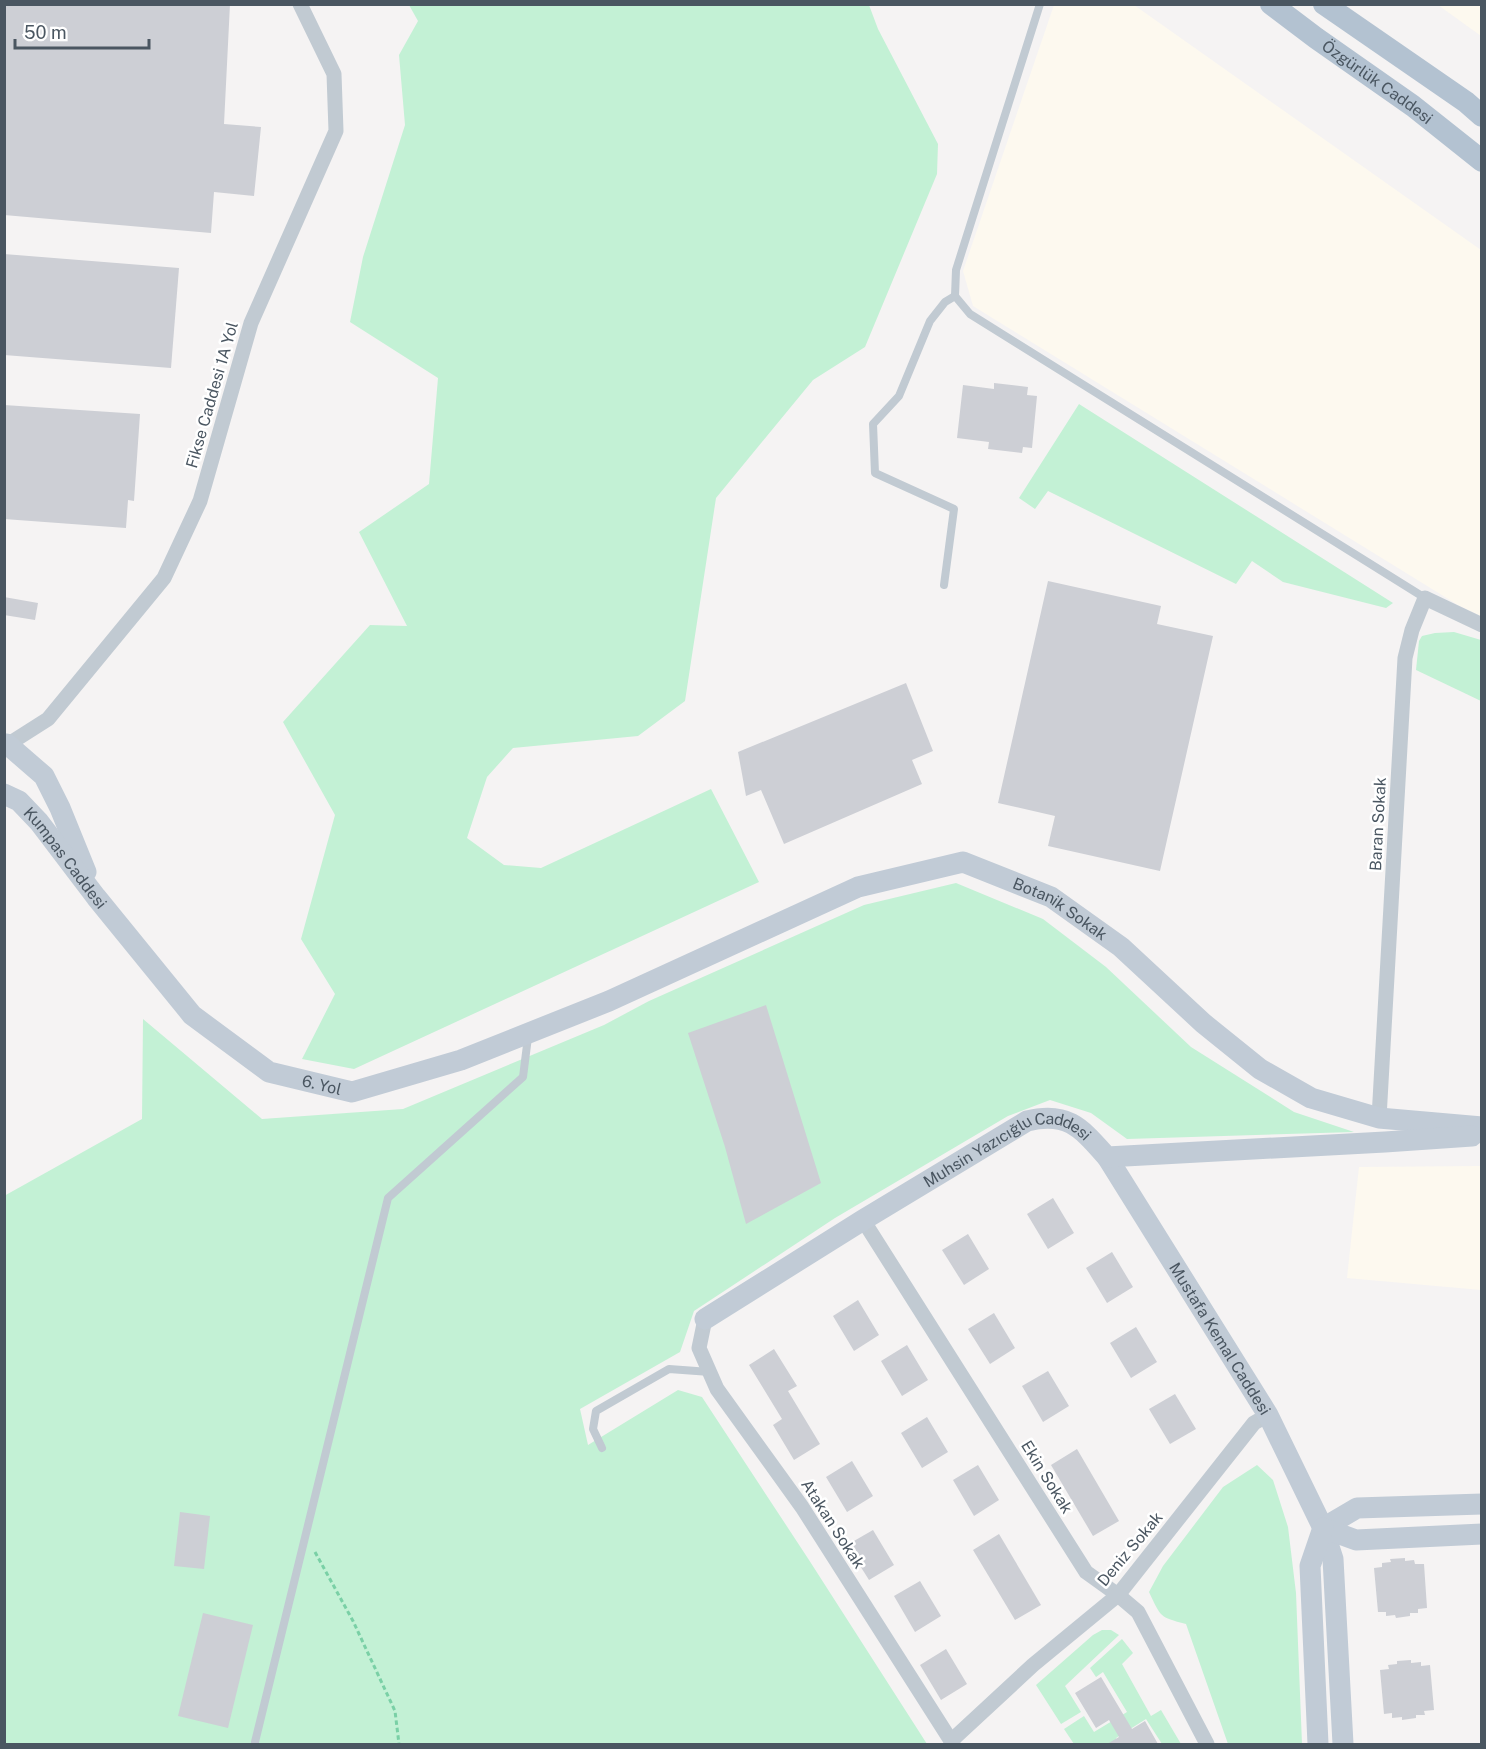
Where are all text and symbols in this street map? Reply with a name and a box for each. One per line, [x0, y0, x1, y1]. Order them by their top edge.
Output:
scale bar [15, 12, 148, 50]
text: 50 m [24, 22, 67, 43]
street label: Özgürlük Caddesi [1319, 35, 1437, 128]
street label: Fikse Caddesi 1A Yol [182, 319, 242, 470]
street label: Baran Sokak [1366, 777, 1390, 871]
street label: Kumpas Caddesi [20, 803, 111, 912]
street label: Botanik Sokak [1010, 873, 1111, 944]
street label: 6. Yol [300, 1071, 344, 1099]
street label: Muhsin Yazıcığlu Caddesi [920, 1109, 1095, 1191]
street label: Mustafa Kemal Caddesi [1166, 1259, 1275, 1418]
street label: Ekin Sokak [1017, 1437, 1077, 1517]
street label: Atakan Sokak [797, 1476, 869, 1572]
street label: Deniz Sokak [1093, 1508, 1167, 1590]

